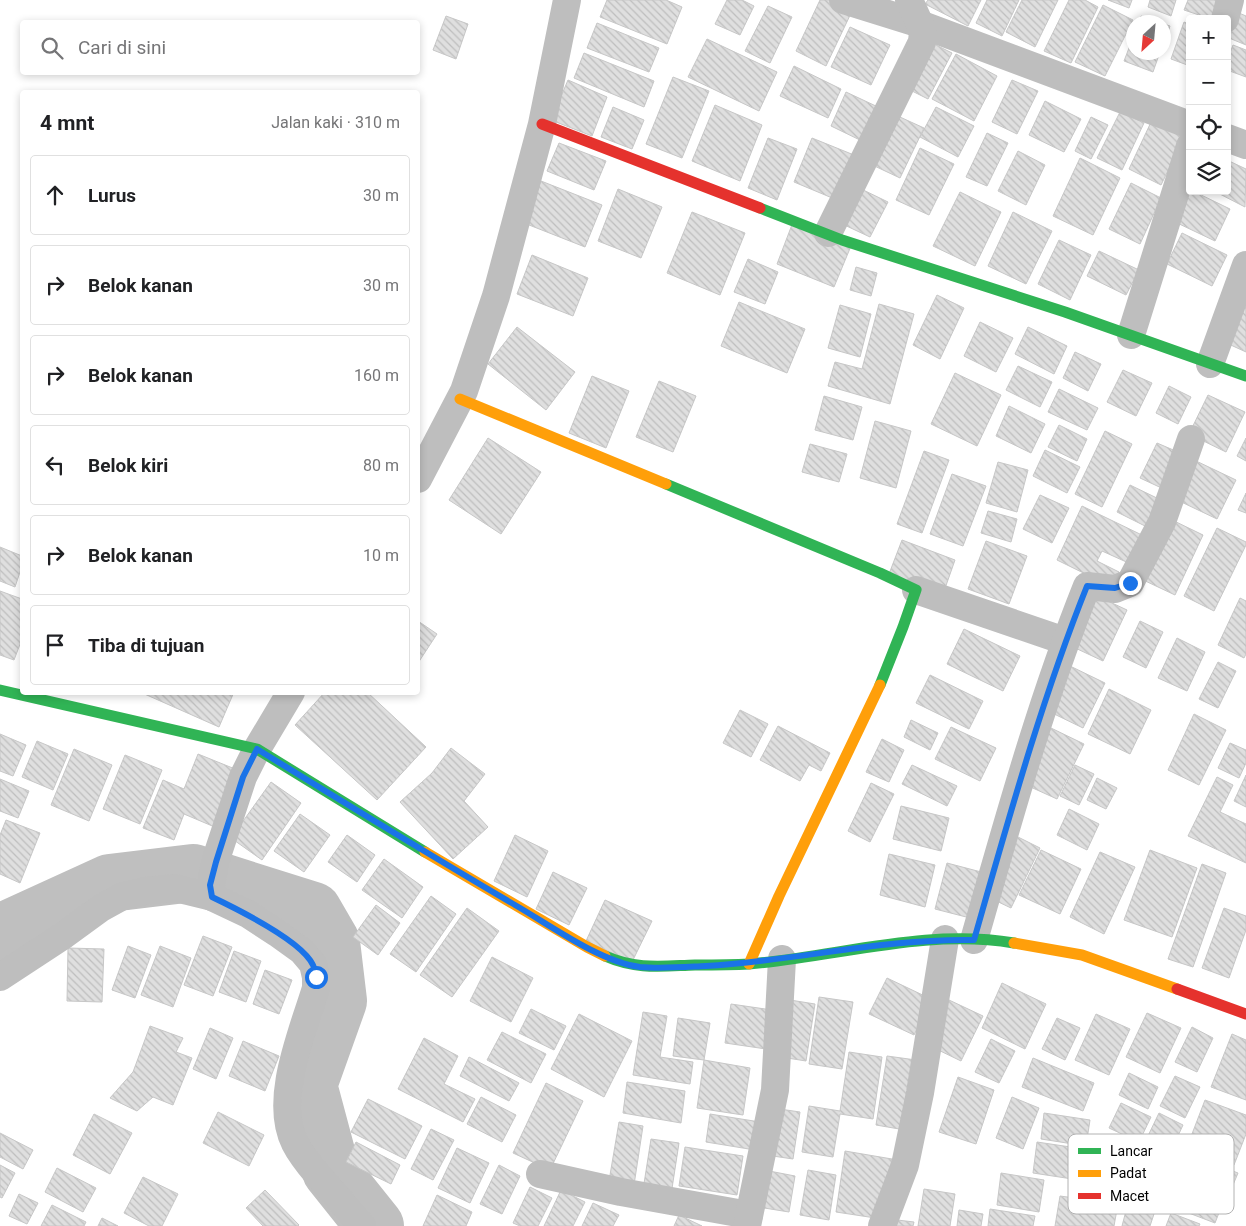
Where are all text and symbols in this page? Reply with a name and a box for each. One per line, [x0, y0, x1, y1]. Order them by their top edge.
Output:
north arrow [1126, 15, 1171, 60]
map controls [1186, 15, 1231, 195]
button: + [1186, 15, 1231, 60]
search box [20, 20, 420, 75]
icon: search [38, 34, 66, 62]
text: Cari di sini [78, 36, 166, 59]
button: − [1186, 60, 1231, 105]
button: locate [1186, 105, 1231, 150]
text: 4 mnt [40, 111, 94, 135]
text: Jalan kaki · 310 m [271, 113, 400, 132]
button: layers [1186, 150, 1231, 195]
icon: ahead [41, 181, 69, 209]
text: Lurus [88, 184, 136, 207]
text: 30 m [363, 186, 399, 205]
icon: right [41, 271, 69, 299]
text: Belok kanan [88, 274, 193, 297]
text: 30 m [363, 276, 399, 295]
icon: right [41, 361, 69, 389]
text: Belok kanan [88, 364, 193, 387]
text: 160 m [354, 366, 399, 385]
icon: left [41, 451, 69, 479]
text: Belok kiri [88, 454, 168, 477]
text: 80 m [363, 456, 399, 475]
icon: right [41, 541, 69, 569]
text: Belok kanan [88, 544, 193, 567]
text: 10 m [363, 546, 399, 565]
route end [1119, 572, 1142, 595]
icon: arrive [41, 631, 69, 659]
text: Tiba di tujuan [88, 634, 204, 657]
route start [305, 966, 328, 989]
legend [1068, 1134, 1234, 1214]
text: Lancar [1110, 1143, 1153, 1159]
text: Padat [1110, 1165, 1147, 1181]
text: Macet [1110, 1188, 1150, 1204]

